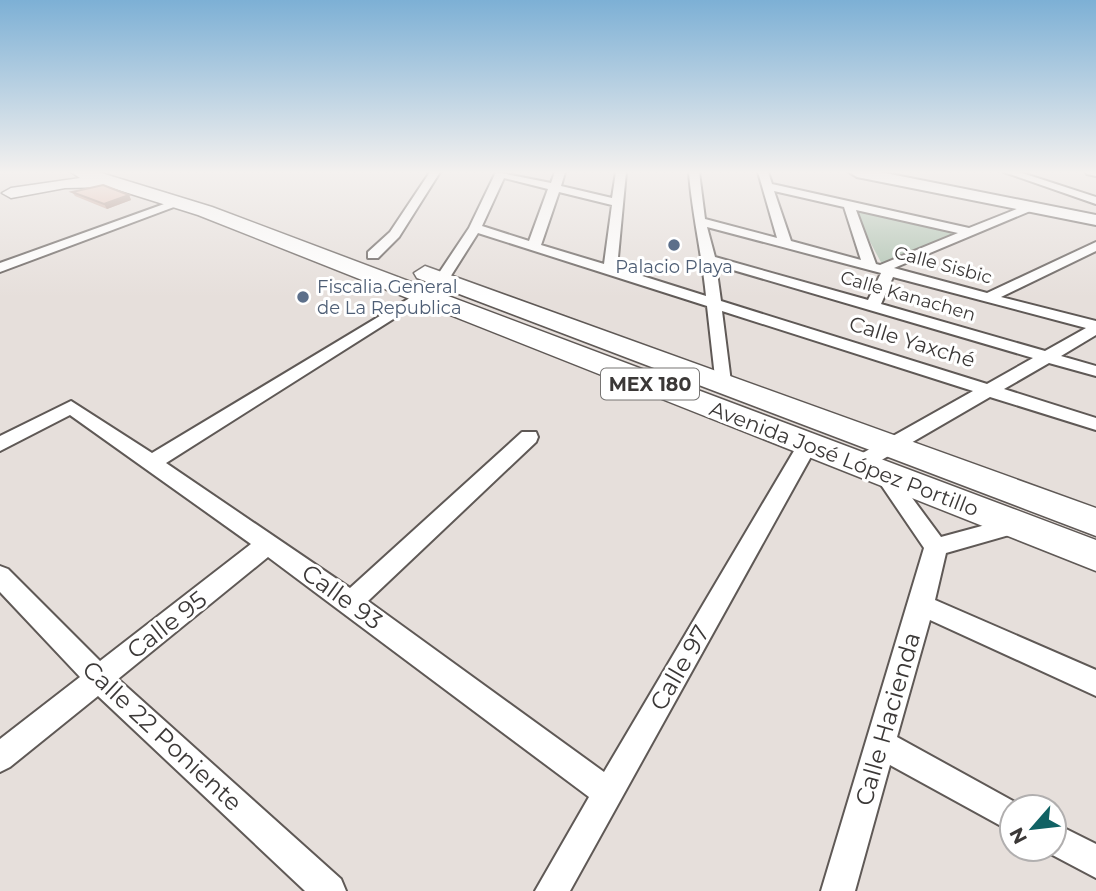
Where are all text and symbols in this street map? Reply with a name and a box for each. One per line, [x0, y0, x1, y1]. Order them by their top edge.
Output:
marker: Palacio Playa [666, 237, 682, 253]
street label: Calle Sisbic [892, 241, 994, 289]
place label: Palacio Playa [615, 256, 733, 278]
street label: Calle Kanachen [838, 266, 978, 326]
place label: Fiscalia General de La Republica [317, 276, 462, 319]
marker: Fiscalia General de La Republica [295, 289, 311, 305]
street label: Calle Yaxché [846, 311, 978, 373]
road number: MEX 180 [601, 368, 699, 400]
street label: Avenida José López Portillo [706, 396, 982, 521]
street label: Calle 93 [296, 558, 388, 636]
street label: Calle 95 [121, 585, 212, 665]
street label: Calle 97 [644, 620, 715, 715]
street label: Calle Hacienda [849, 629, 926, 809]
street label: Calle 22 Poniente [77, 654, 248, 817]
north arrow [998, 793, 1068, 863]
text: N [1005, 824, 1032, 848]

